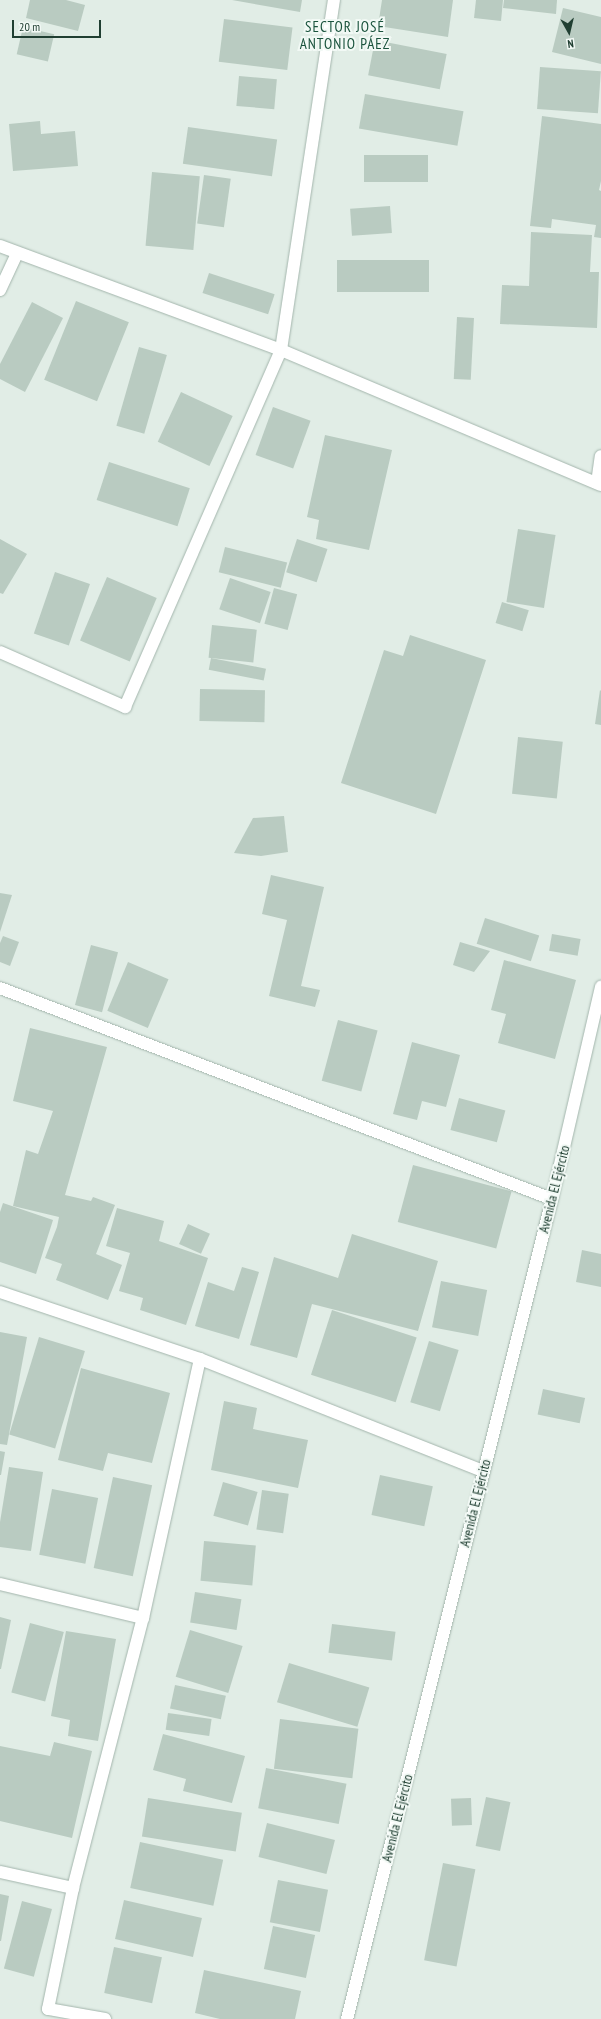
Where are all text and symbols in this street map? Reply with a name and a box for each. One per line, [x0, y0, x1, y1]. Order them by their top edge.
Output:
scale bar [14, 12, 103, 38]
north arrow [549, 12, 589, 52]
district label: SECTOR JOSÉ ANTONIO PÁEZ [300, 17, 390, 52]
text: 20 m [19, 19, 40, 34]
text: N [567, 37, 575, 51]
street label: Avenida El Ejército [535, 1143, 573, 1235]
street label: Avenida El Ejército [456, 1457, 494, 1549]
street label: Avenida El Ejército [378, 1772, 416, 1864]

